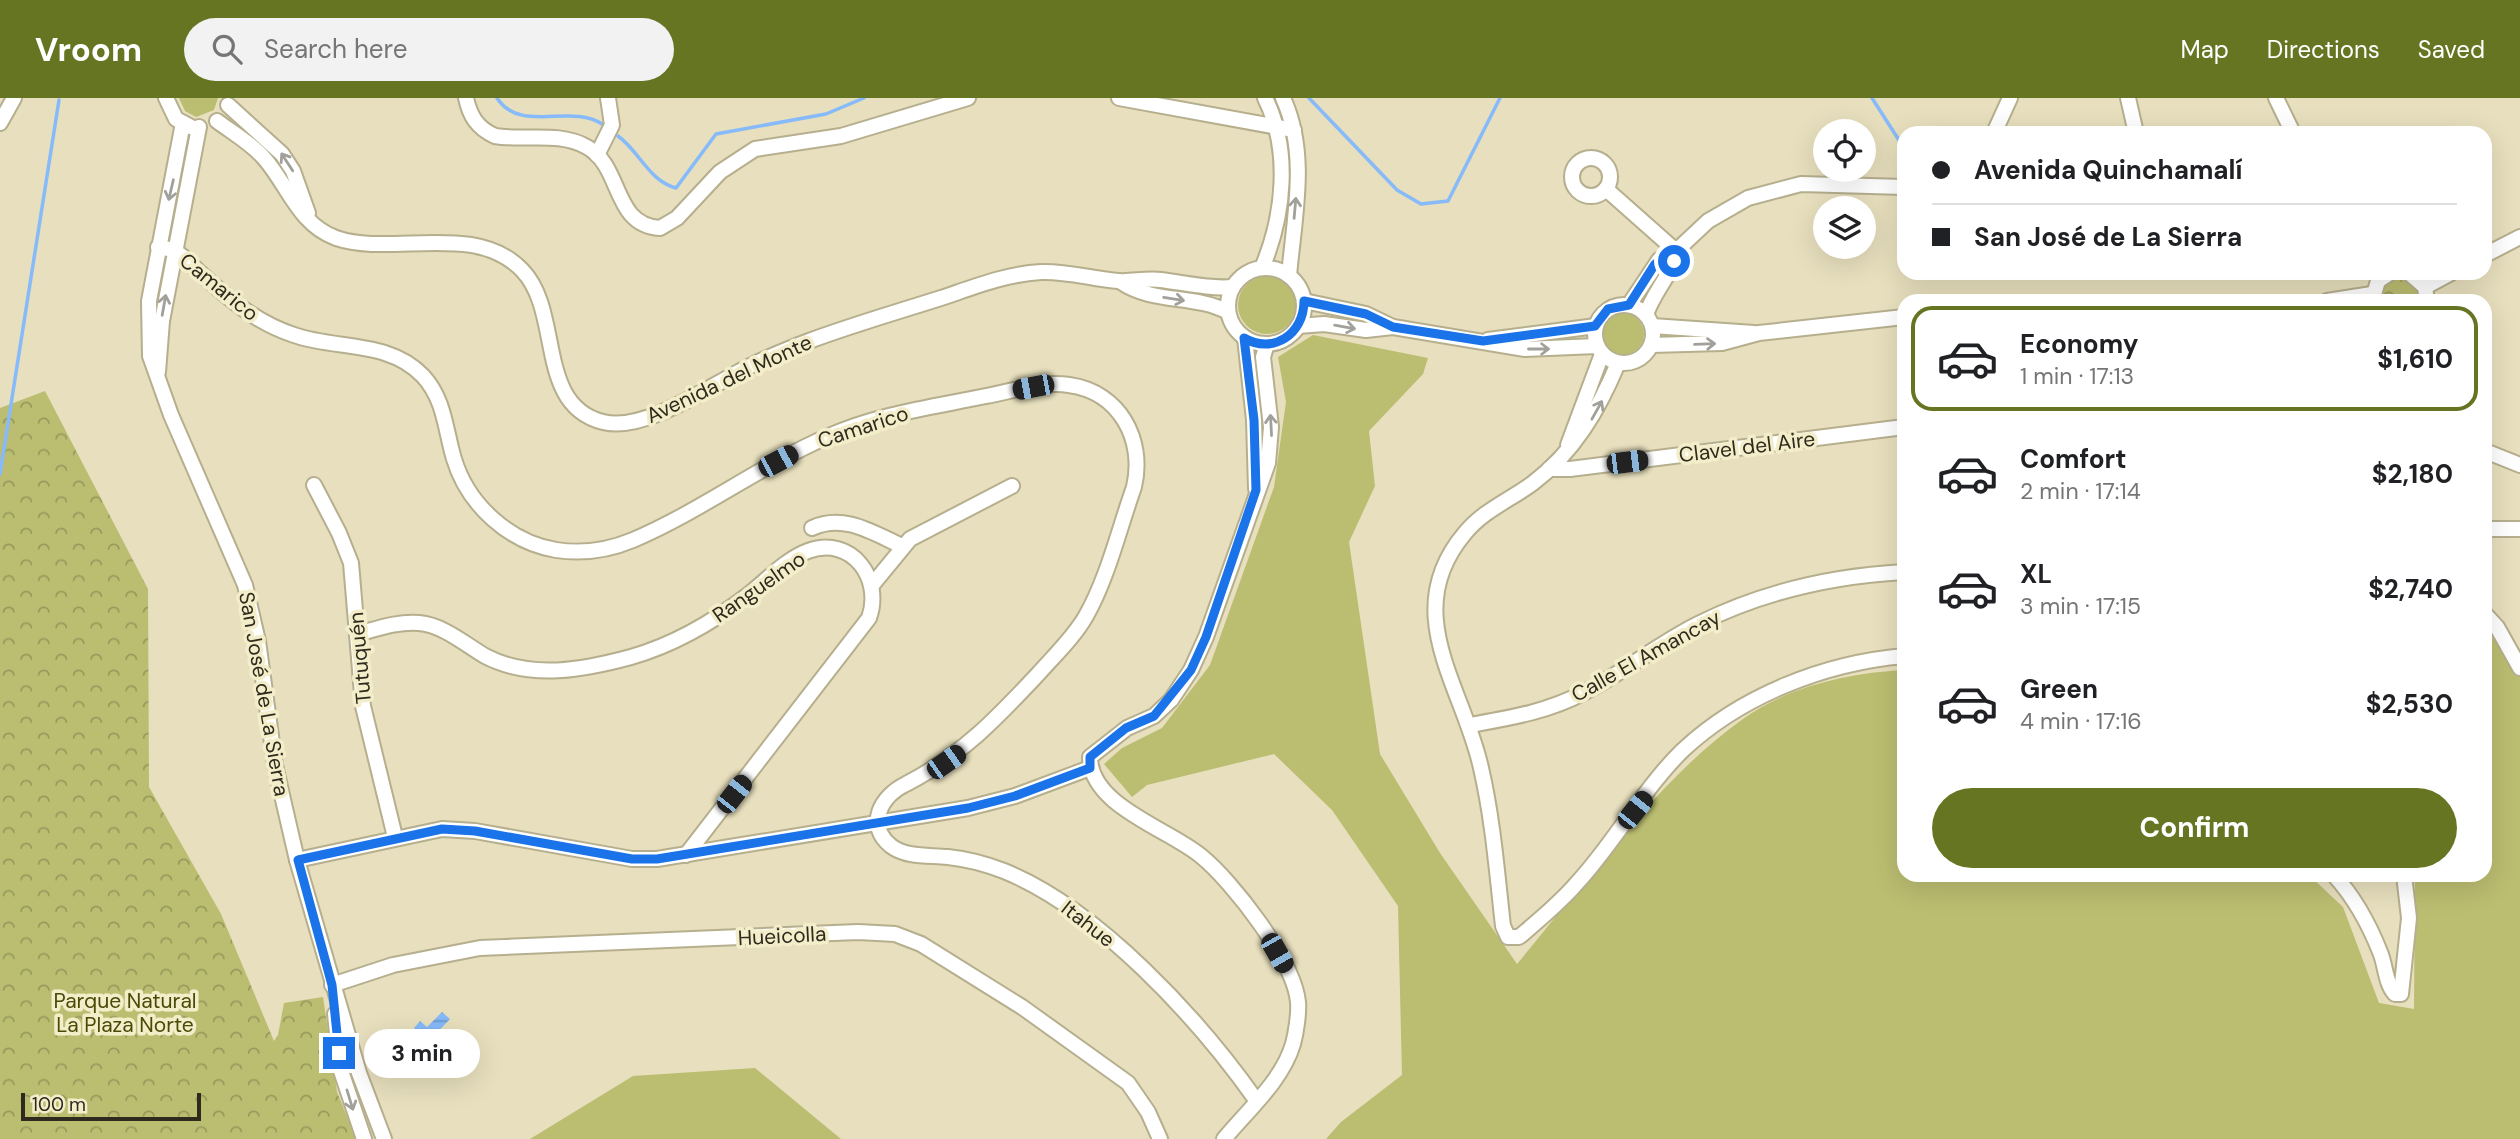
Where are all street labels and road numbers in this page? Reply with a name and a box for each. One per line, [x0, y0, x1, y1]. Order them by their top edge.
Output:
street label: Camarico [174, 247, 264, 327]
street label: Avenida del Monte [642, 328, 817, 430]
street label: Camarico [814, 399, 912, 455]
street label: Clavel del Aire [1677, 425, 1817, 469]
street label: Ranguelmo [707, 545, 811, 629]
street label: San José de La Sierra [232, 590, 296, 798]
street label: Calle El Amancay [1566, 603, 1726, 709]
street label: Tutuquén [342, 611, 378, 705]
street label: Itahue [1056, 894, 1121, 954]
street label: Hueicolla [737, 920, 827, 952]

